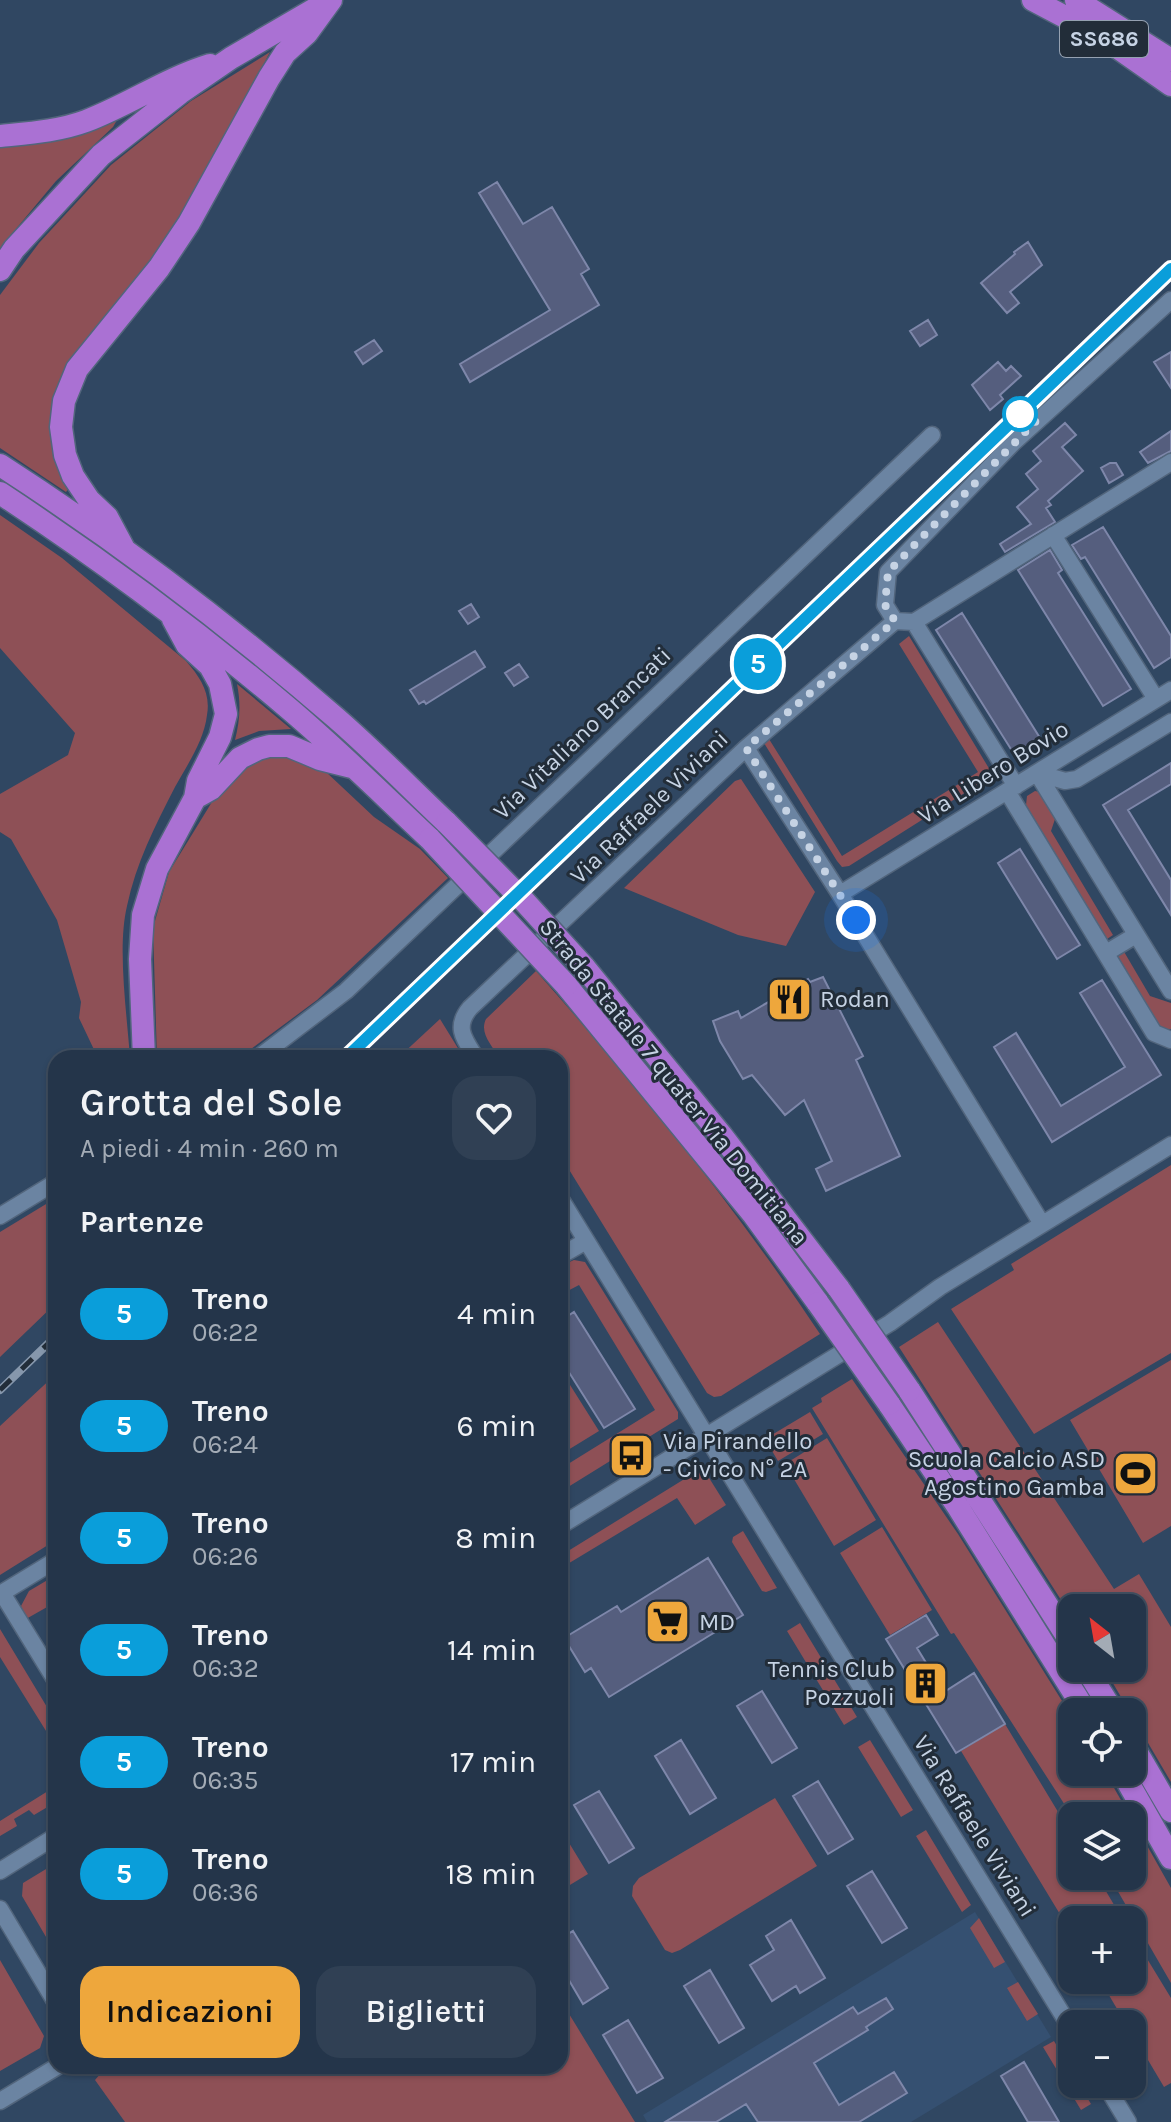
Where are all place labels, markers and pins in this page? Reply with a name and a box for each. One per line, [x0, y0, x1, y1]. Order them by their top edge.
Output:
unlabelled marker [1003, 397, 1037, 431]
restaurant icon: Rodan [765, 975, 813, 1023]
place label: Rodan [820, 985, 890, 1013]
place label: Via Pirandello - Civico N° 2A [663, 1427, 812, 1483]
bus stop icon: Via Pirandello - Civico N° 2A [608, 1431, 656, 1479]
place label: Scuola Calcio ASD Agostino Gamba [908, 1445, 1105, 1501]
sports icon: Scuola Calcio ASD Agostino Gamba [1112, 1449, 1160, 1497]
supermarket icon: MD [644, 1598, 692, 1646]
place label: MD [699, 1608, 735, 1636]
place label: Tennis Club Pozzuoli [768, 1655, 895, 1711]
building icon: Tennis Club Pozzuoli [902, 1659, 950, 1707]

